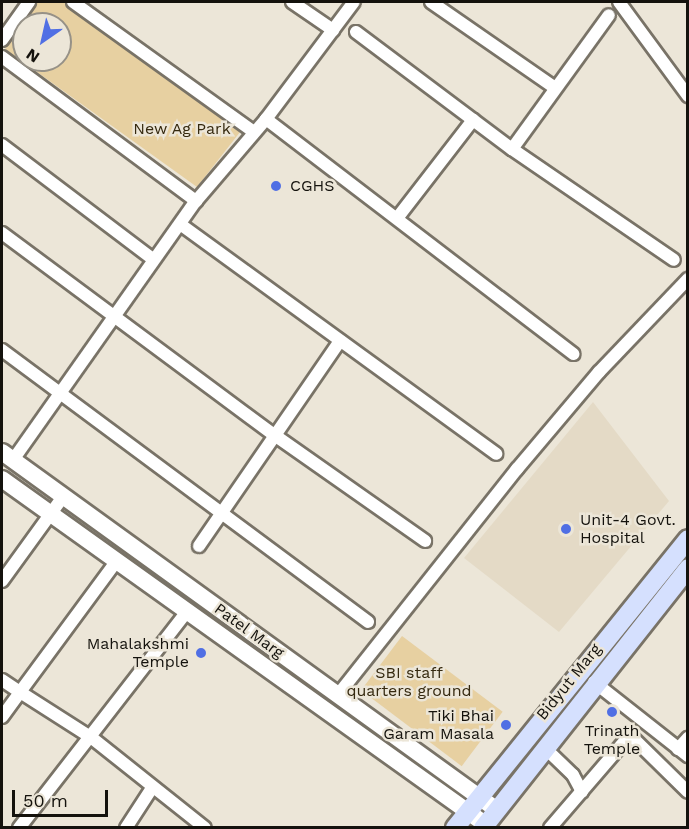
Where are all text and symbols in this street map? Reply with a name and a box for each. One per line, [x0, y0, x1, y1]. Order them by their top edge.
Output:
north arrow [12, 12, 72, 72]
text: N [23, 44, 43, 67]
park label: New Ag Park [133, 119, 231, 139]
place label: CGHS [290, 176, 335, 196]
marker: CGHS [267, 177, 285, 195]
place label: Unit-4 Govt. Hospital [580, 510, 676, 548]
marker: Unit-4 Govt. Hospital [557, 520, 575, 538]
street label: Patel Marg [210, 599, 288, 663]
place label: Mahalakshmi Temple [87, 634, 189, 672]
street label: Bidyut Marg [533, 640, 605, 724]
marker: Mahalakshmi Temple [194, 646, 208, 660]
park label: SBI staff quarters ground [346, 663, 472, 701]
marker: Trinath Temple [605, 705, 619, 719]
place label: Tiki Bhai Garam Masala [383, 706, 494, 744]
marker: Tiki Bhai Garam Masala [499, 718, 513, 732]
place label: Trinath Temple [584, 721, 640, 759]
scale bar [15, 778, 111, 816]
text: 50 m [23, 790, 68, 811]

